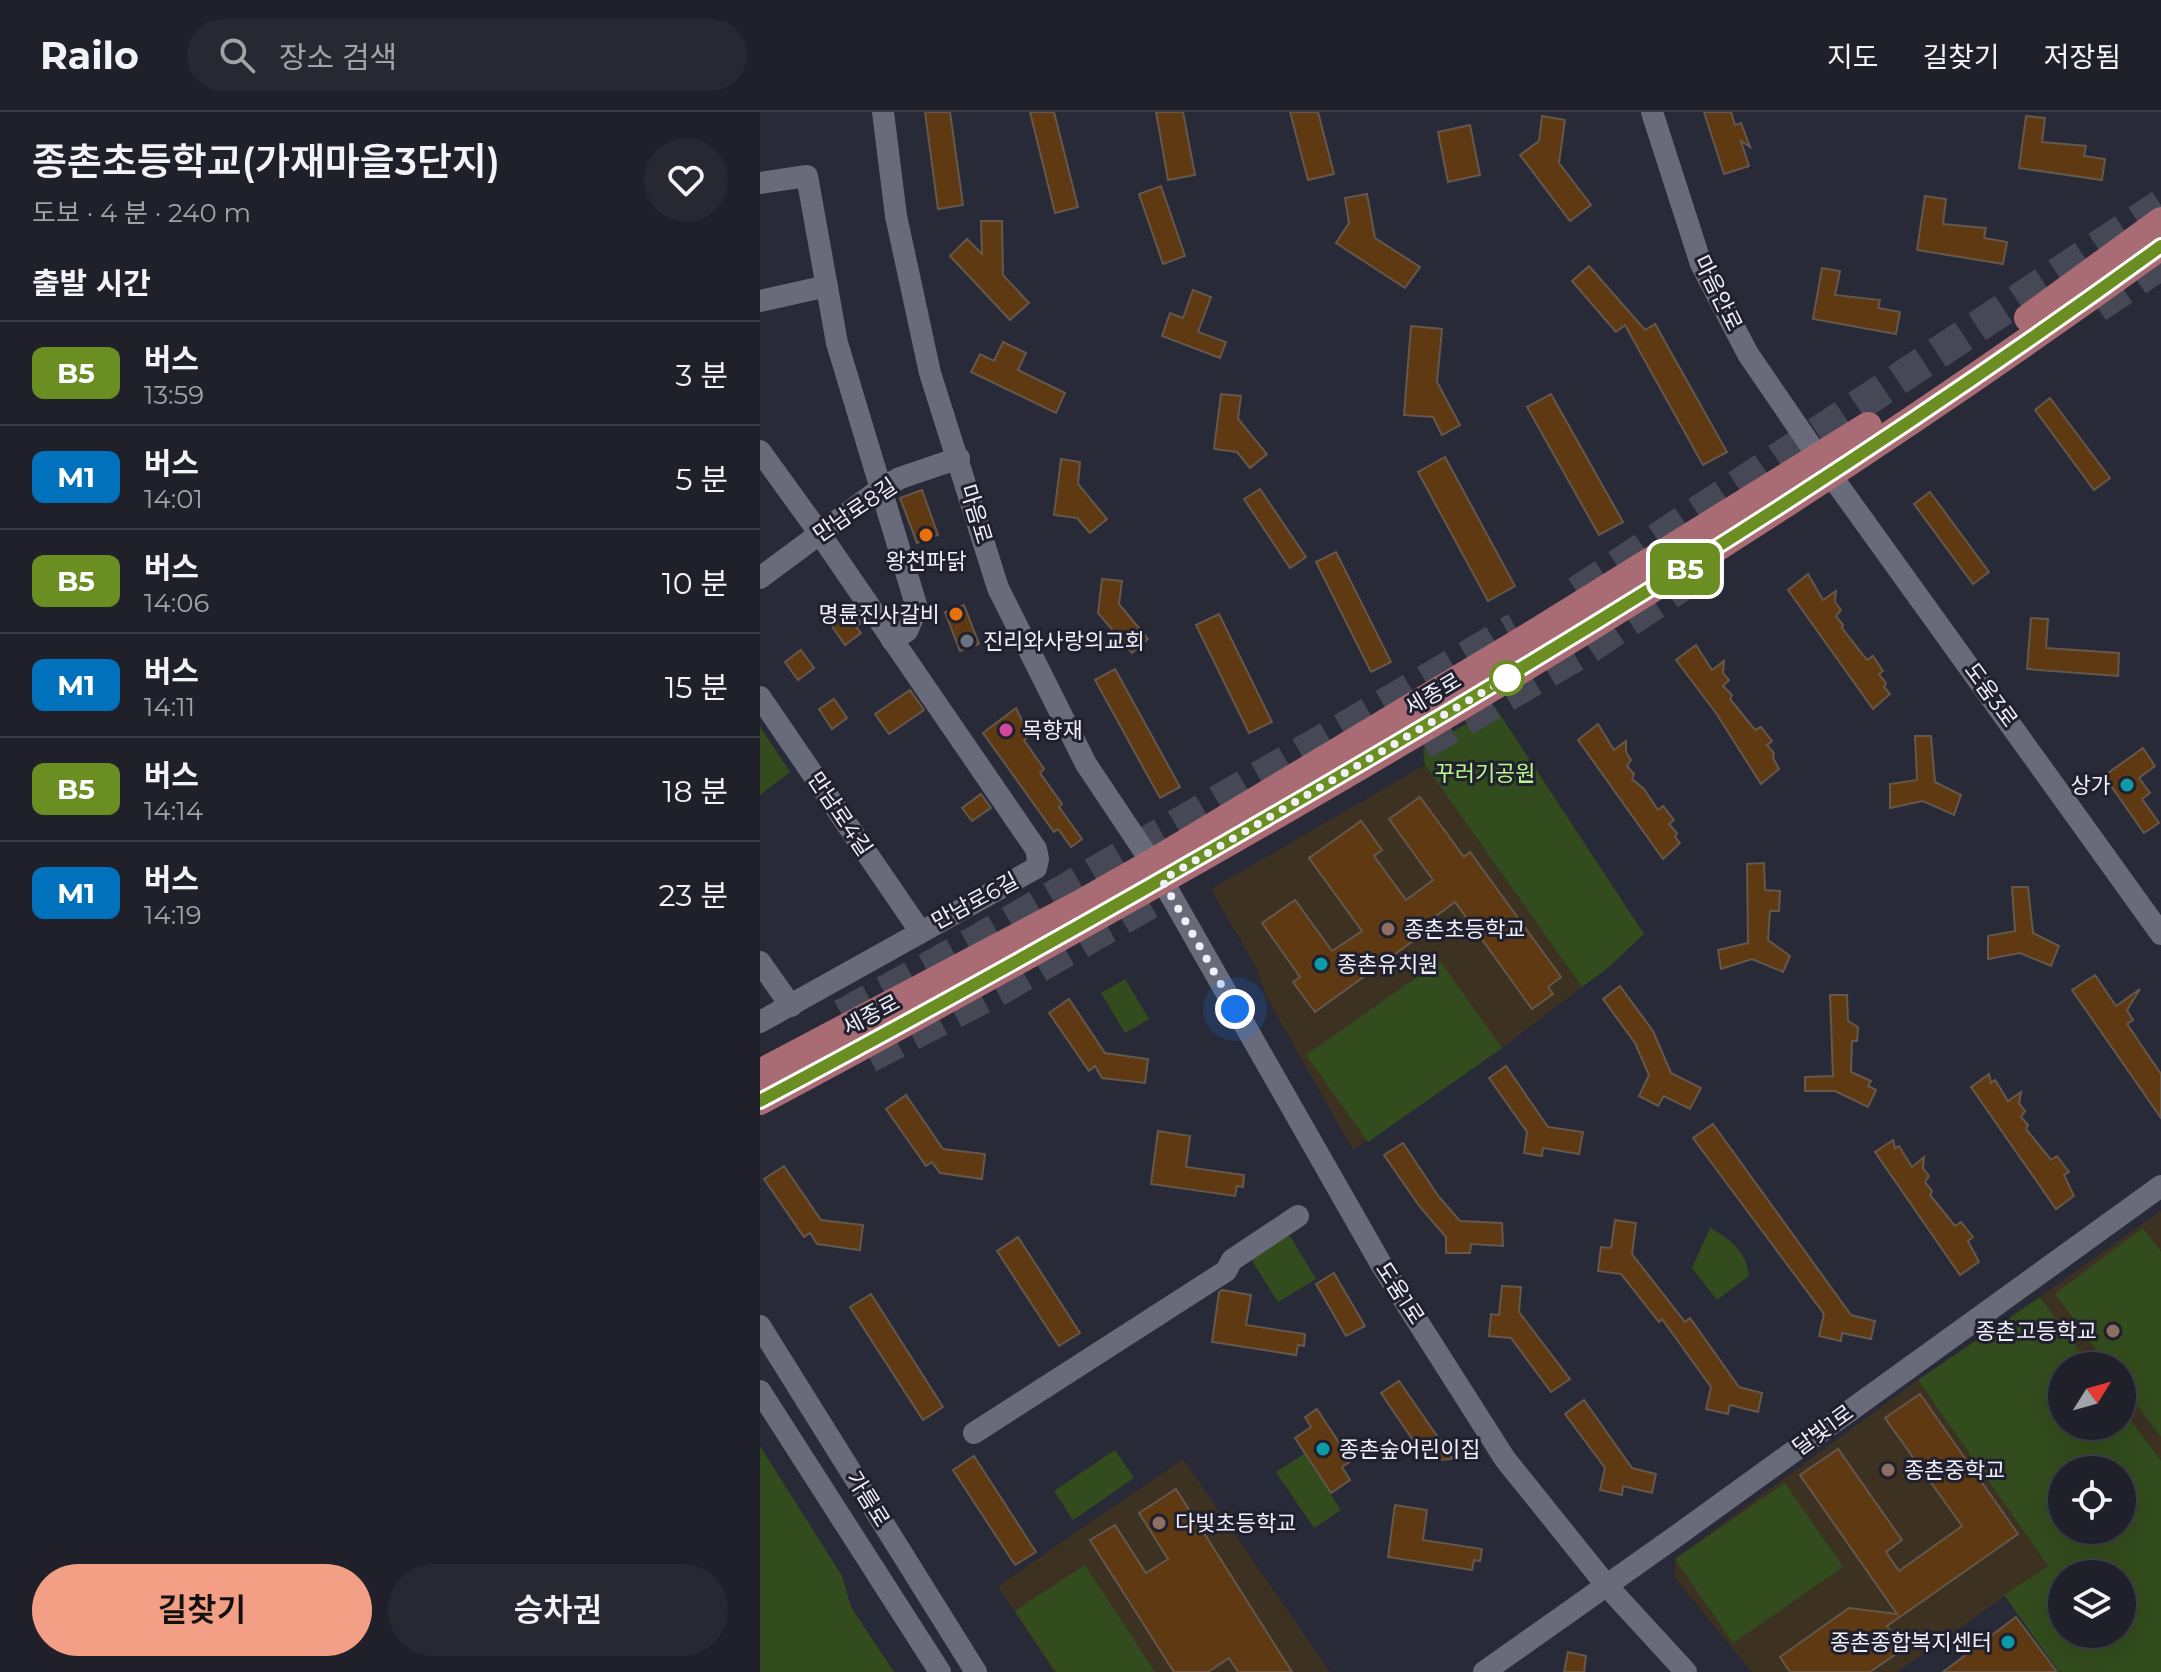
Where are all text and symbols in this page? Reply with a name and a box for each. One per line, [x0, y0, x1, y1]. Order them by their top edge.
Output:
search box [187, 19, 747, 91]
text: Railo [40, 32, 139, 79]
icon: search [215, 33, 259, 77]
text: 장소 검색 [279, 39, 397, 76]
text: 지도 [1827, 40, 1878, 74]
text: 길찾기 [1922, 40, 2000, 74]
text: 저장됨 [2044, 40, 2121, 74]
text: 종촌초등학교(가재마을3단지) [32, 138, 500, 185]
button: heart [644, 138, 728, 222]
text: 도보 · 4 분 · 240 m [32, 197, 251, 229]
street label: 마음안로 [1688, 251, 1748, 335]
text: 출발 시간 [32, 265, 151, 302]
text: 버스 [144, 341, 199, 378]
text: B5 [57, 356, 95, 390]
text: 3 분 [676, 357, 728, 394]
text: 13:59 [144, 379, 204, 411]
text: 버스 [144, 445, 199, 482]
text: M1 [57, 460, 95, 494]
text: 5 분 [676, 461, 728, 498]
street label: 만남로8길 [808, 472, 902, 548]
street label: 마음로 [954, 481, 998, 547]
text: 14:01 [144, 483, 203, 515]
marker: 왕천파닭 [917, 526, 935, 544]
line badge: B5 [1649, 543, 1721, 595]
place label: 왕천파닭 [886, 548, 966, 575]
text: 버스 [144, 549, 199, 586]
text: B5 [1666, 552, 1704, 586]
text: B5 [57, 564, 95, 598]
text: 10 분 [662, 565, 728, 602]
text: 14:06 [144, 587, 209, 619]
place label: 명륜진사갈비 [819, 601, 940, 628]
marker: 명륜진사갈비 [947, 605, 965, 623]
place label: 진리와사랑의교회 [983, 628, 1145, 655]
marker: 진리와사랑의교회 [958, 632, 976, 650]
text: 버스 [144, 653, 199, 690]
street label: 도움3로 [1959, 657, 2023, 733]
unlabelled marker [1490, 661, 1524, 695]
street label: 세종로 [1400, 667, 1466, 721]
text: M1 [57, 668, 95, 702]
text: 15 분 [665, 669, 728, 706]
text: 14:11 [144, 691, 195, 723]
place label: 목향재 [1022, 717, 1083, 744]
marker: 목향재 [997, 721, 1015, 739]
text: 버스 [144, 757, 199, 794]
park label: 꾸러기공원 [1434, 760, 1536, 787]
street label: 만남로4길 [802, 767, 878, 861]
text: B5 [57, 772, 95, 806]
place label: 상가 [2071, 772, 2111, 799]
text: 18 분 [663, 773, 728, 810]
marker: 상가 [2118, 776, 2136, 794]
text: 14:14 [144, 795, 203, 827]
text: 버스 [144, 861, 199, 898]
street label: 만남로6길 [927, 867, 1023, 935]
text: M1 [57, 876, 95, 910]
text: 23 분 [659, 877, 728, 914]
text: 14:19 [144, 899, 201, 931]
place label: 종촌초등학교 [1404, 916, 1525, 943]
marker: 종촌초등학교 [1379, 920, 1397, 938]
place label: 종촌유치원 [1337, 951, 1438, 978]
marker: 종촌유치원 [1312, 955, 1330, 973]
street label: 세종로 [838, 989, 904, 1041]
your location [1215, 989, 1255, 1029]
street label: 도움1로 [1370, 1257, 1430, 1329]
place label: 종촌고등학교 [1976, 1318, 2097, 1345]
marker: 종촌고등학교 [2104, 1322, 2122, 1340]
north arrow [2048, 1352, 2136, 1440]
map controls [2048, 1352, 2136, 1648]
street label: 달빛1로 [1787, 1399, 1859, 1461]
place label: 종촌숲어린이집 [1339, 1436, 1481, 1463]
marker: 종촌숲어린이집 [1314, 1440, 1332, 1458]
button: locate [2048, 1456, 2136, 1544]
place label: 종촌중학교 [1904, 1457, 2005, 1484]
marker: 종촌중학교 [1879, 1461, 1897, 1479]
street label: 가름로 [840, 1466, 896, 1532]
place label: 다빛초등학교 [1175, 1510, 1296, 1537]
marker: 다빛초등학교 [1150, 1514, 1168, 1532]
button: layers [2048, 1560, 2136, 1648]
button: 길찾기 [32, 1564, 372, 1656]
button: 승차권 [388, 1564, 728, 1656]
place label: 종촌종합복지센터 [1830, 1629, 1992, 1656]
marker: 종촌종합복지센터 [1999, 1633, 2017, 1651]

